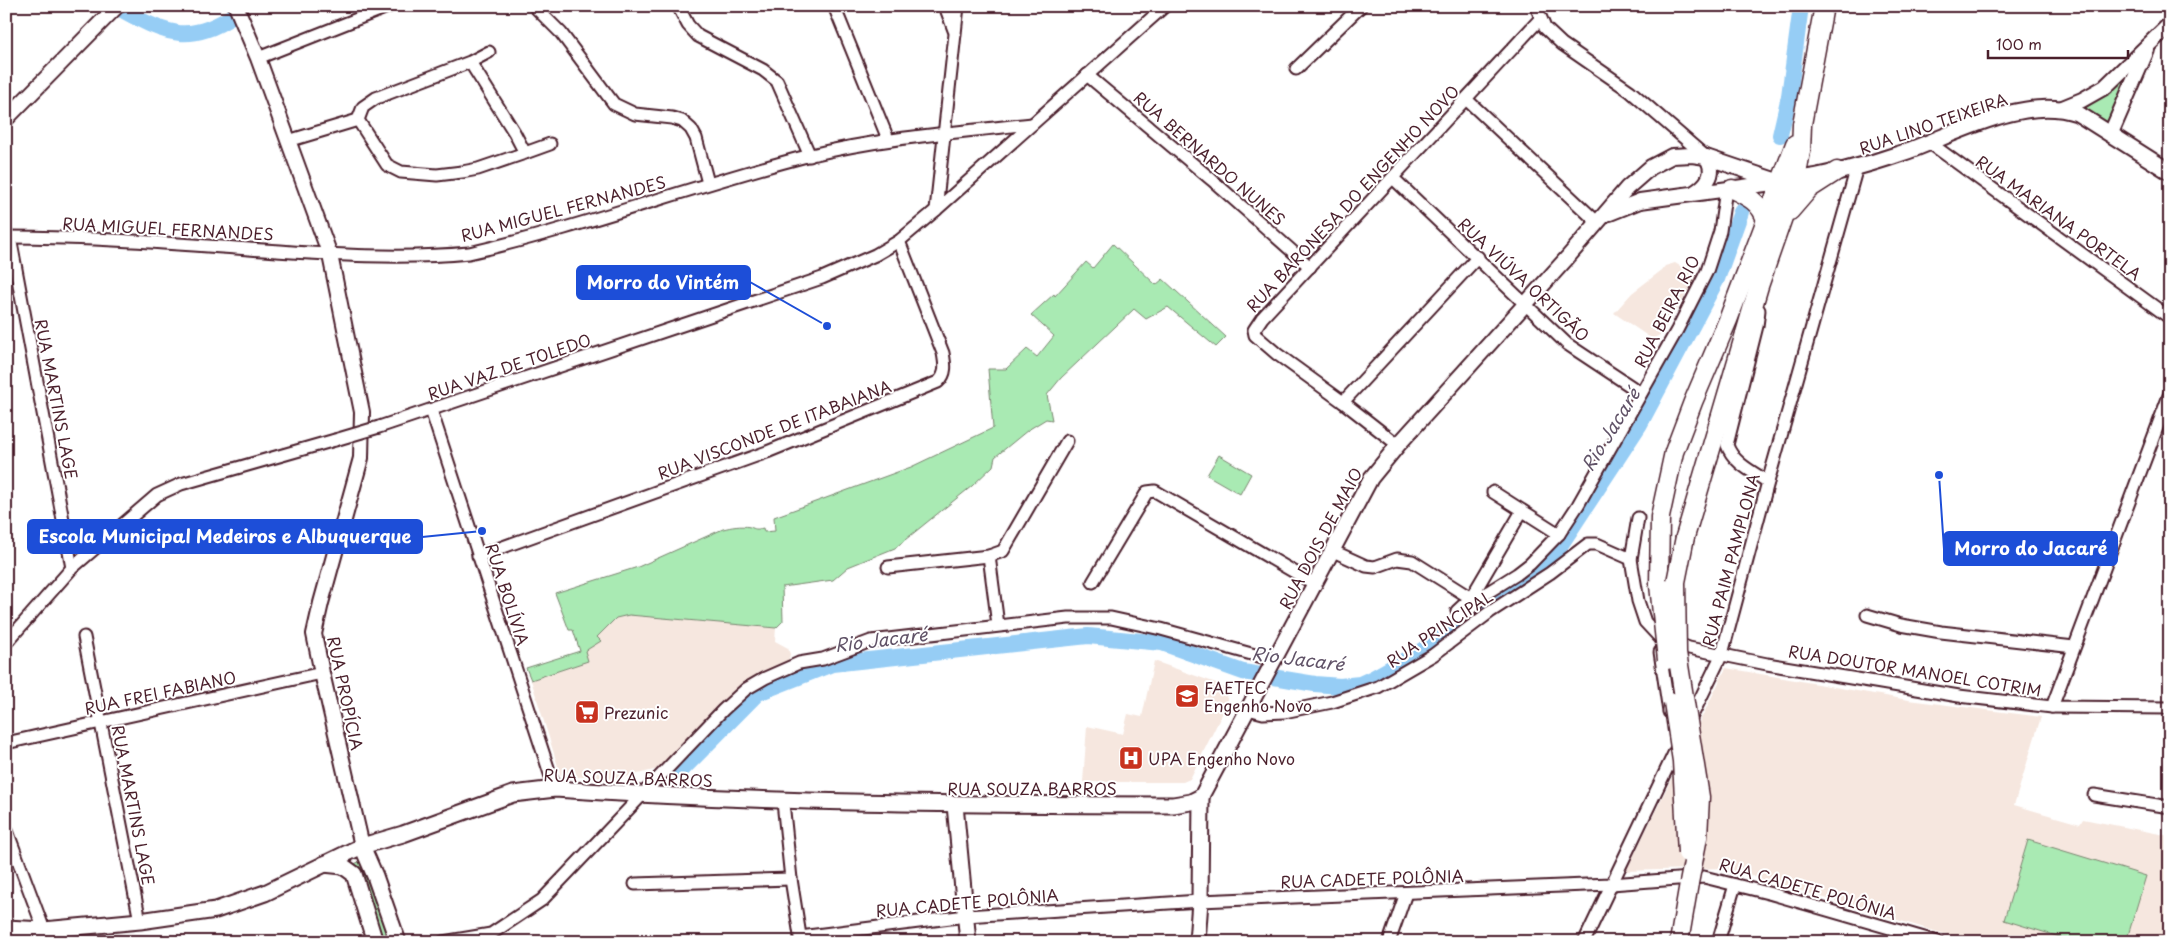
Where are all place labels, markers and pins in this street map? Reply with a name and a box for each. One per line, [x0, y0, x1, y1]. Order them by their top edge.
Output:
callout: Morro do Vintém [577, 266, 750, 299]
callout: Escola Municipal Medeiros e Albuquerque [28, 520, 422, 553]
callout: Morro do Jacaré [1944, 532, 2117, 565]
place label: FAETEC Engenho Novo [1204, 675, 1312, 717]
school or university icon: FAETEC Engenho Novo [1174, 683, 1200, 709]
supermarket icon: Prezunic [574, 699, 600, 725]
place label: Prezunic [604, 700, 668, 724]
hospital icon: UPA Engenho Novo [1118, 745, 1144, 771]
place label: UPA Engenho Novo [1148, 746, 1295, 770]

